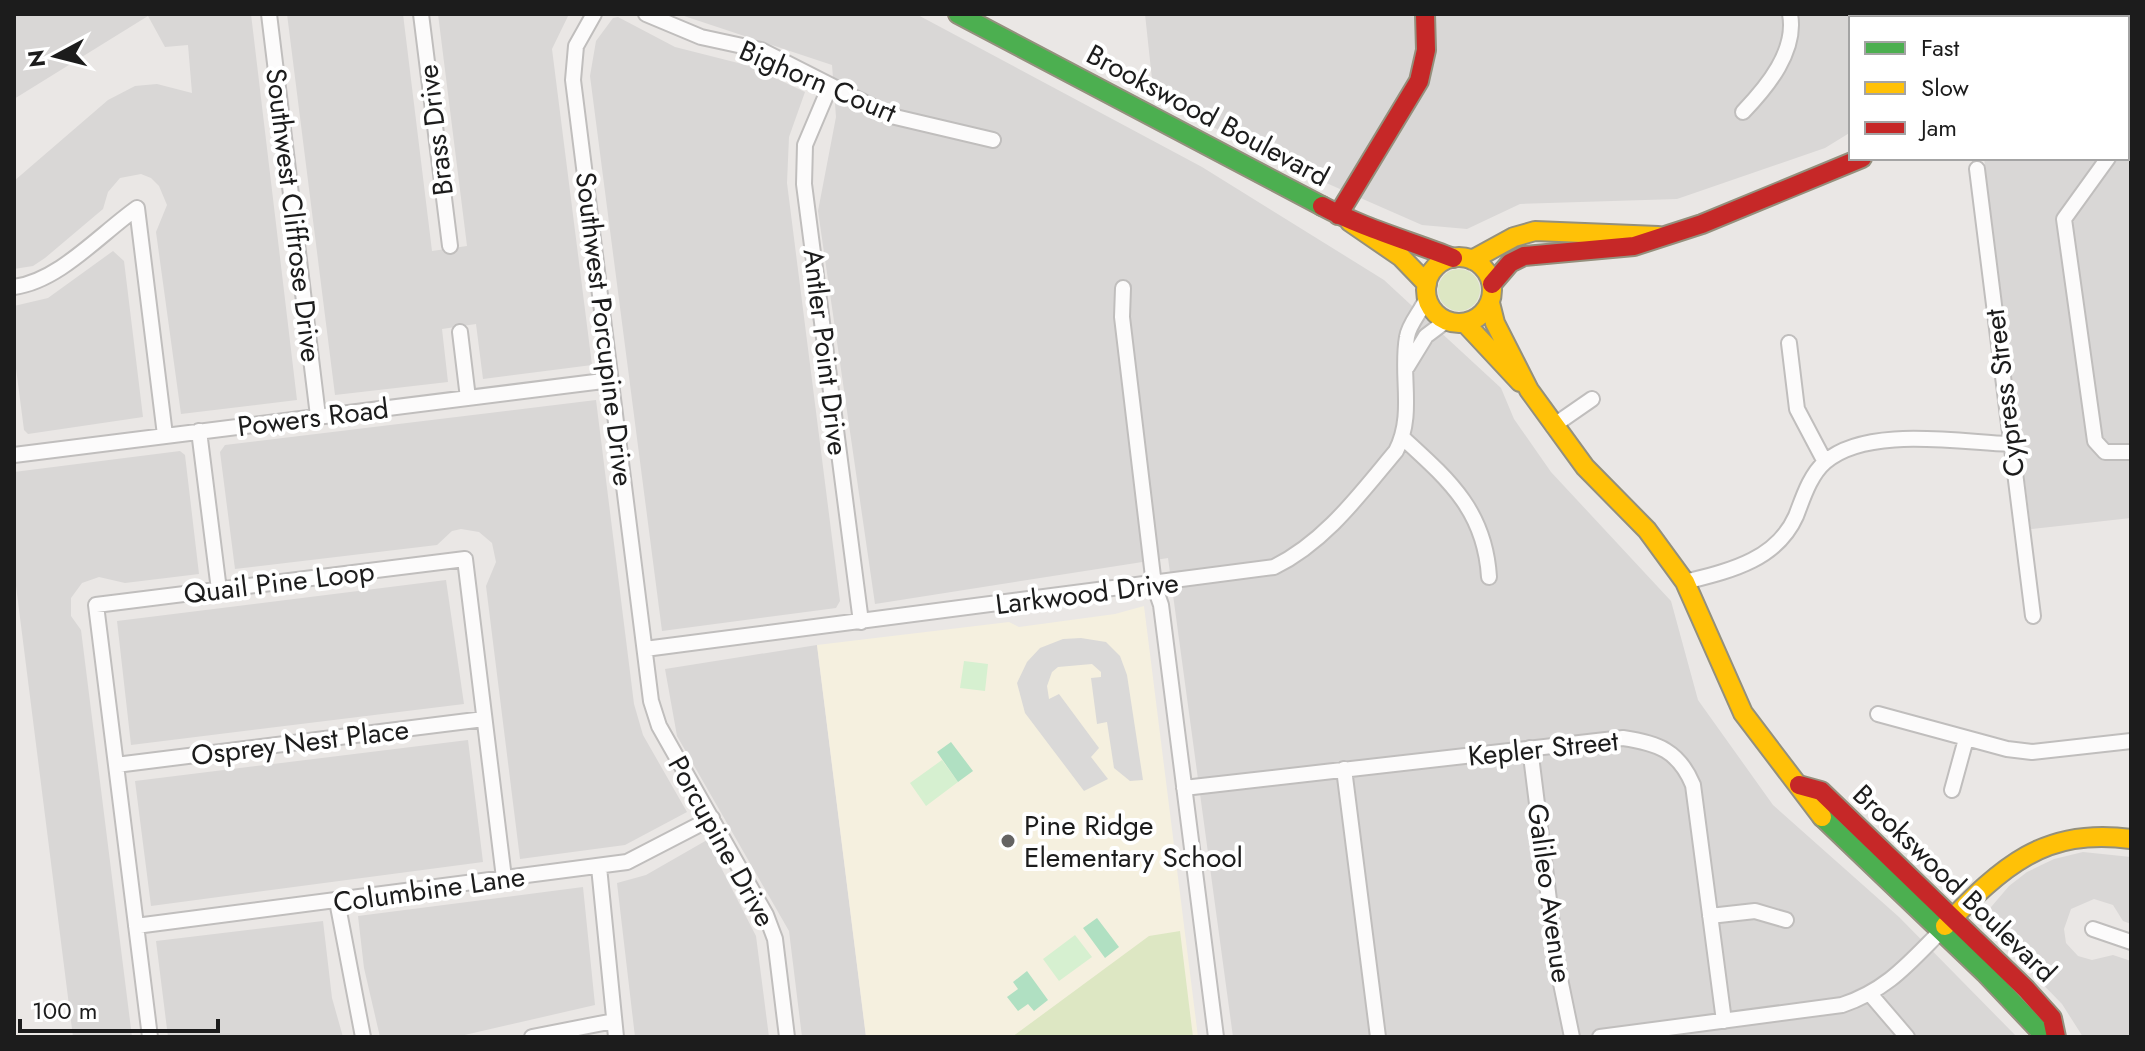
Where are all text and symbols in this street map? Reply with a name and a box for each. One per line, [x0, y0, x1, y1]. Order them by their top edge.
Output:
north arrow [16, 16, 96, 96]
legend [1849, 16, 2129, 160]
street label: Bighorn Court [733, 30, 903, 133]
text: Fast [1921, 30, 1959, 65]
street label: Brookswood Boulevard [1079, 34, 1337, 197]
text: N [19, 48, 53, 69]
street label: Brass Drive [407, 62, 464, 198]
street label: Southwest Cliffrose Drive [255, 66, 332, 364]
text: Slow [1921, 70, 1969, 105]
text: Jam [1918, 110, 1957, 145]
street label: Southwest Porcupine Drive [565, 170, 644, 488]
street label: Antler Point Drive [792, 246, 859, 458]
street label: Cypress Street [1974, 306, 2035, 479]
street label: Powers Road [235, 388, 391, 447]
street label: Quail Pine Loop [181, 550, 377, 615]
street label: Larkwood Drive [993, 562, 1181, 625]
street label: Osprey Nest Place [189, 709, 411, 776]
street label: Kepler Street [1466, 720, 1621, 777]
street label: Porcupine Drive [658, 748, 786, 934]
street label: Brookswood Boulevard [1843, 775, 2066, 992]
street label: Galileo Avenue [1517, 801, 1582, 985]
place label: Pine Ridge Elementary School [1024, 805, 1243, 878]
marker: Pine Ridge Elementary School [999, 832, 1017, 850]
street label: Columbine Lane [330, 856, 528, 923]
scale bar [20, 983, 218, 1033]
text: 100 m [32, 993, 98, 1028]

